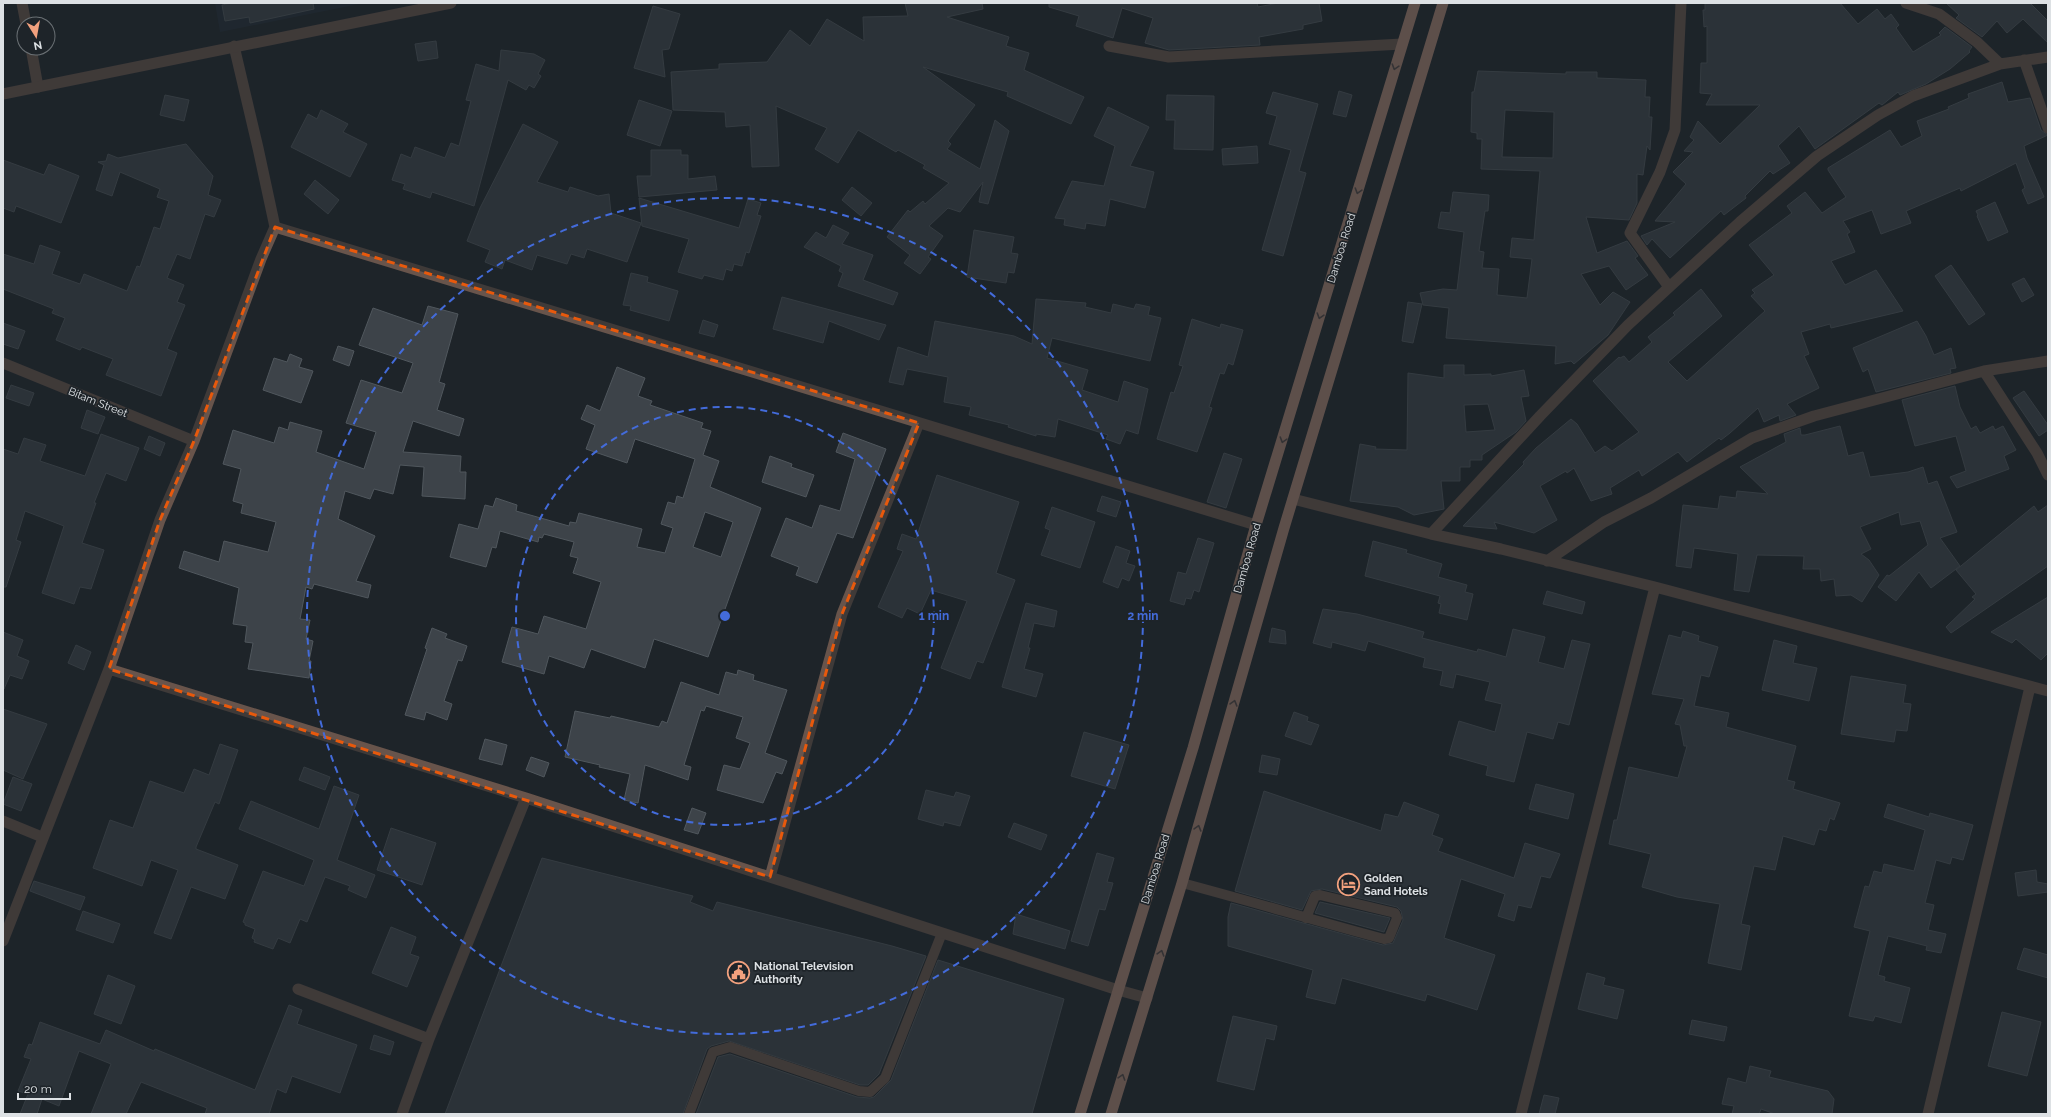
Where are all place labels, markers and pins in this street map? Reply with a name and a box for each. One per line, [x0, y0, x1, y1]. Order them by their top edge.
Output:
centre of rings [718, 609, 732, 623]
hotel icon: Golden Sand Hotels [1335, 871, 1361, 897]
place label: Golden Sand Hotels [1364, 872, 1428, 898]
public building icon: National Television Authority [726, 959, 752, 985]
place label: National Television Authority [754, 960, 854, 986]

